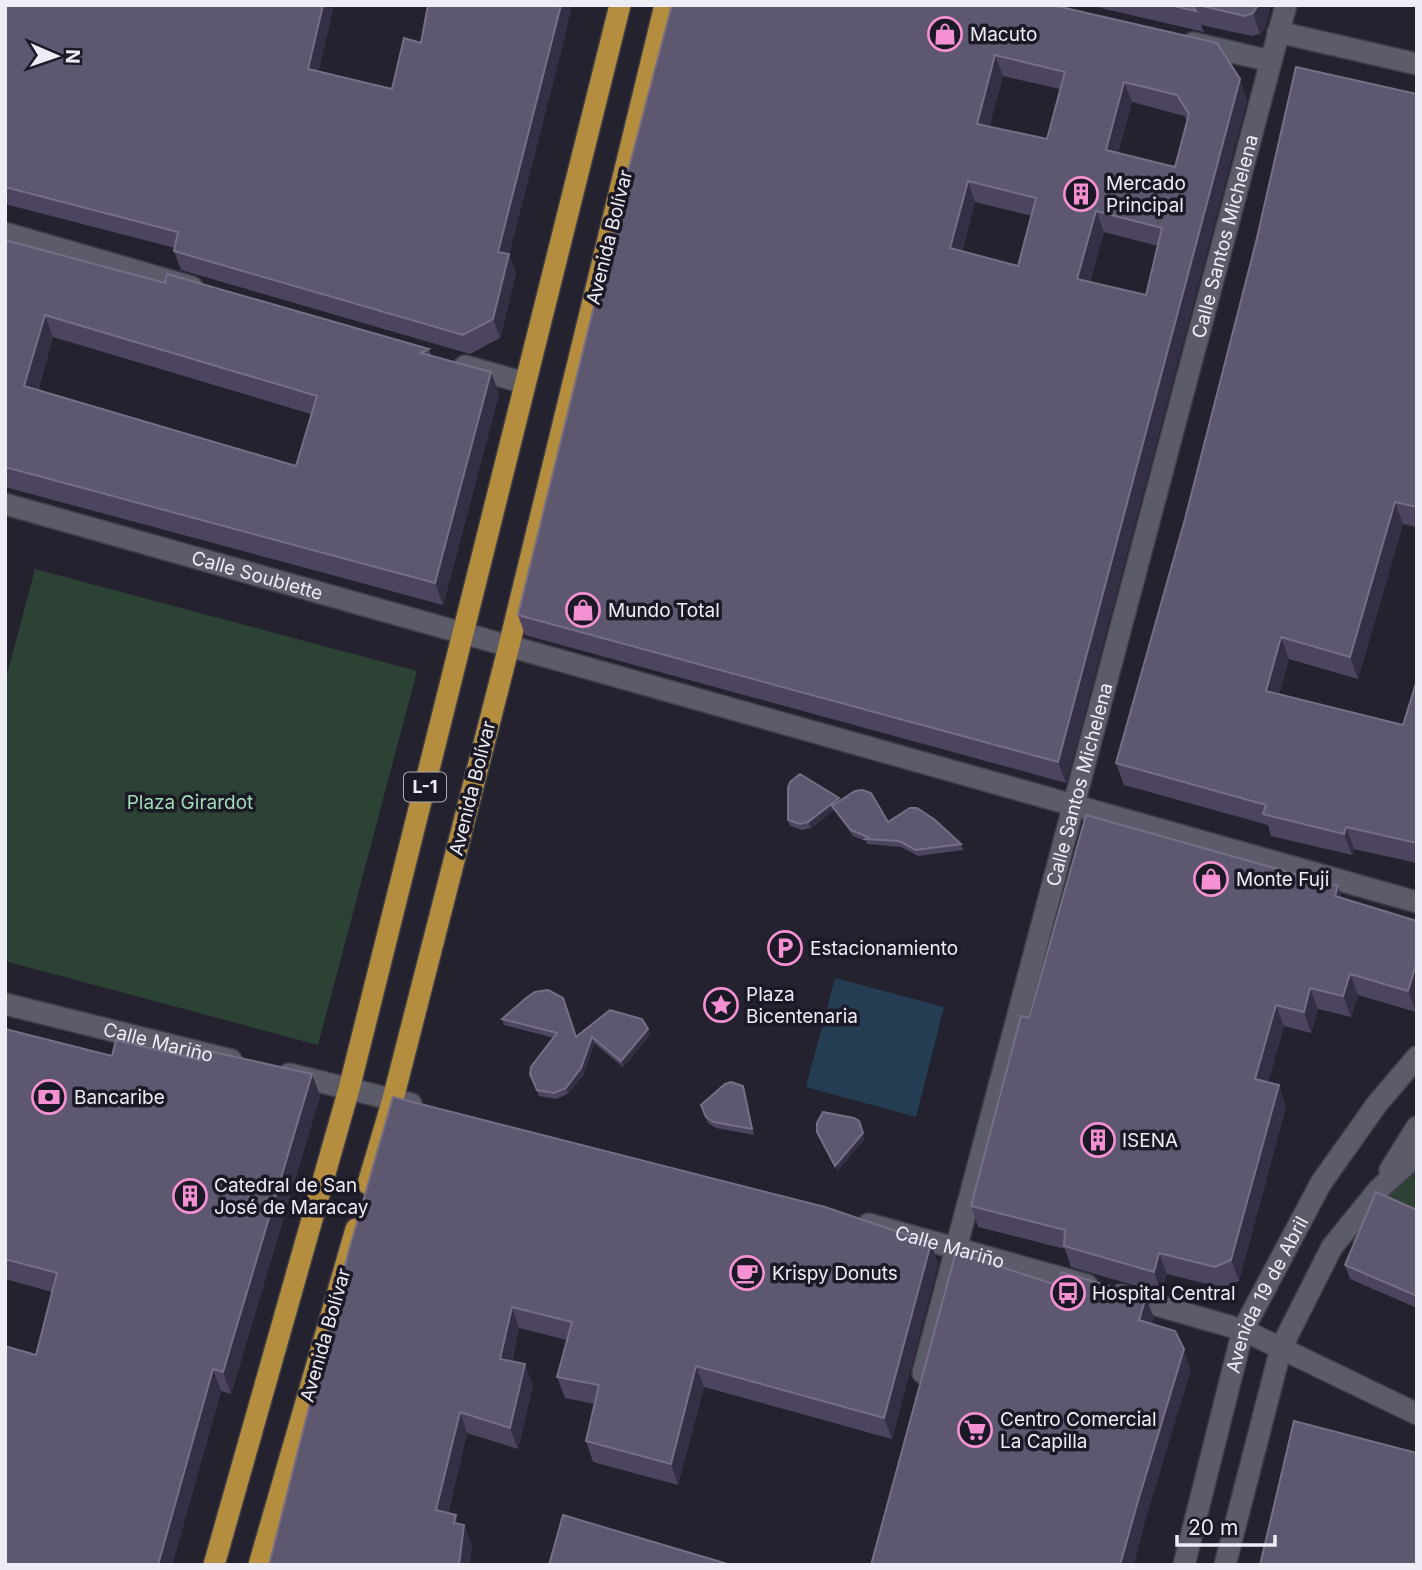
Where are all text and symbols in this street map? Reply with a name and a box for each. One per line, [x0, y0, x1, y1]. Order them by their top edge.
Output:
shop icon: Macuto [926, 15, 964, 53]
north arrow [21, 21, 91, 91]
place label: Macuto [970, 23, 1037, 46]
text: N [61, 49, 84, 64]
street label: Calle Santos Michelena [1187, 132, 1263, 341]
street label: Avenida Bolívar [582, 167, 637, 307]
place label: Mercado Principal [1106, 172, 1186, 217]
building icon: Mercado Principal [1062, 175, 1100, 213]
street label: Calle Soublette [189, 546, 325, 605]
shop icon: Mundo Total [564, 591, 602, 629]
place label: Mundo Total [608, 599, 720, 622]
street label: Calle Santos Michelena [1042, 680, 1118, 889]
street label: Avenida Bolívar [445, 718, 500, 858]
road number: L-1 [404, 772, 446, 802]
park label: Plaza Girardot [127, 791, 253, 814]
shop icon: Monte Fuji [1192, 860, 1230, 898]
place label: Monte Fuji [1236, 868, 1329, 891]
parking icon: Estacionamiento [766, 929, 804, 967]
place label: Estacionamiento [810, 937, 958, 960]
place label: Plaza Bicentenaria [746, 983, 858, 1028]
place icon: Plaza Bicentenaria [702, 986, 740, 1024]
street label: Calle Mariño [101, 1018, 216, 1067]
bank icon: Bancaribe [30, 1078, 68, 1116]
place label: Bancaribe [74, 1086, 165, 1109]
building icon: ISENA [1079, 1121, 1117, 1159]
place label: ISENA [1122, 1129, 1178, 1152]
place label: Catedral de San José de Maracay [214, 1174, 369, 1219]
building icon: Catedral de San José de Maracay [171, 1177, 209, 1215]
street label: Avenida 19 de Abril [1222, 1212, 1313, 1375]
street label: Calle Mariño [892, 1221, 1007, 1273]
cafe icon: Krispy Donuts [728, 1254, 766, 1292]
place label: Krispy Donuts [772, 1262, 898, 1285]
street label: Avenida Bolívar [295, 1266, 356, 1405]
bus stop icon: Hospital Central [1049, 1274, 1087, 1312]
place label: Hospital Central [1092, 1282, 1236, 1305]
place label: Centro Comercial La Capilla [1000, 1408, 1157, 1453]
supermarket icon: Centro Comercial La Capilla [956, 1411, 994, 1449]
scale bar [1177, 1504, 1275, 1548]
text: 20 m [1188, 1515, 1238, 1540]

